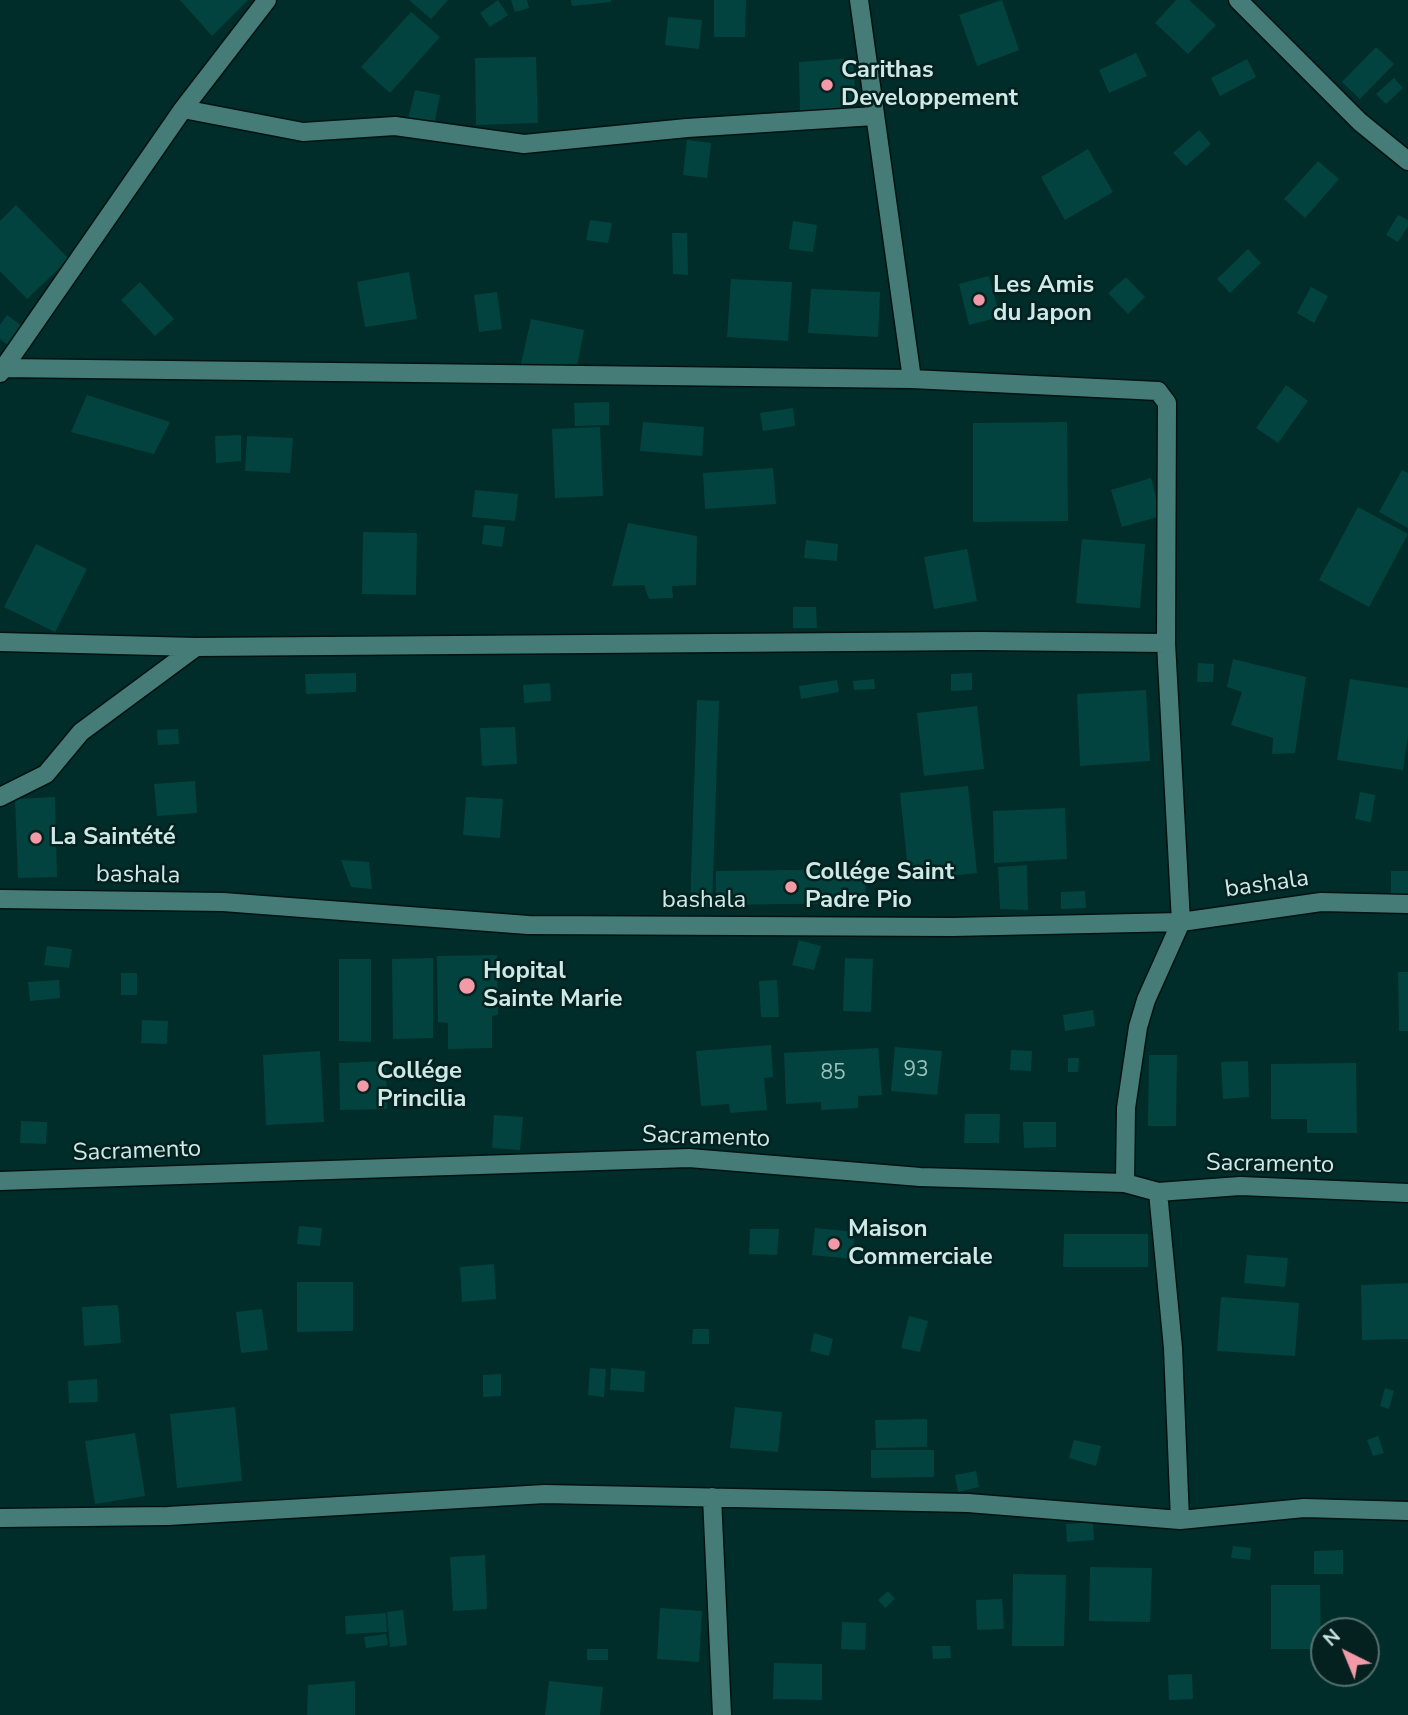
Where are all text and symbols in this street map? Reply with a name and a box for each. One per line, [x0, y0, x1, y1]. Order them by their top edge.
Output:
place label: Carithas Developpement [841, 57, 1018, 113]
marker: Carithas Developpement [819, 77, 835, 93]
place label: Les Amis du Japon [993, 272, 1094, 328]
marker: Les Amis du Japon [971, 292, 987, 308]
place label: La Saintété [50, 824, 176, 852]
marker: La Saintété [28, 830, 44, 846]
place label: Collége Saint Padre Pio [805, 859, 954, 915]
street label: bashala [96, 861, 180, 891]
street label: bashala [1223, 865, 1311, 905]
marker: Collége Saint Padre Pio [783, 879, 799, 895]
street label: bashala [662, 887, 746, 915]
place label: Hopital Sainte Marie [483, 958, 623, 1014]
marker: Hopital Sainte Marie [457, 976, 477, 996]
place label: Collége Princilia [377, 1058, 466, 1114]
house number: 93 [903, 1058, 929, 1084]
house number: 85 [820, 1061, 846, 1087]
marker: Collége Princilia [355, 1078, 371, 1094]
street label: Sacramento [641, 1121, 771, 1155]
street label: Sacramento [72, 1135, 202, 1169]
street label: Sacramento [1206, 1149, 1334, 1181]
place label: Maison Commerciale [848, 1216, 993, 1272]
marker: Maison Commerciale [826, 1236, 842, 1252]
north arrow [1310, 1617, 1380, 1687]
text: N [1318, 1624, 1346, 1652]

